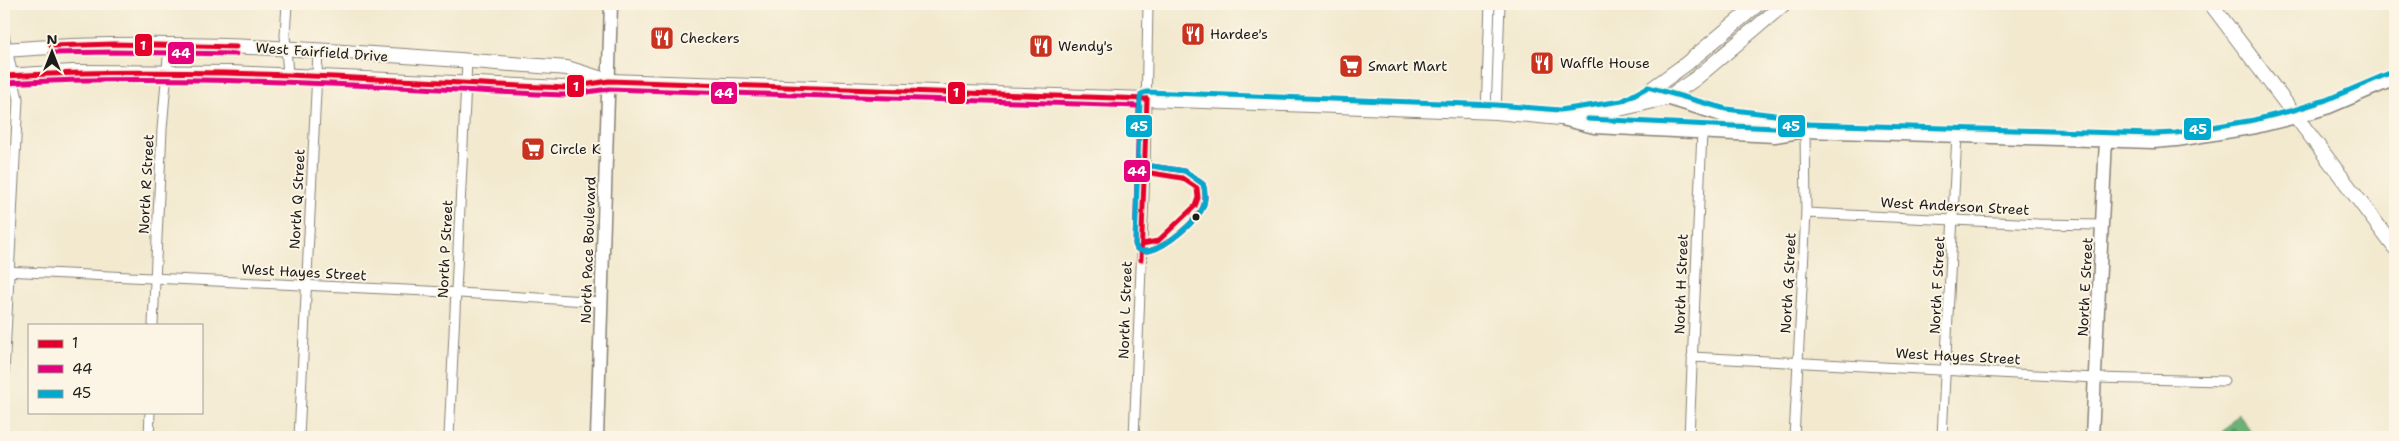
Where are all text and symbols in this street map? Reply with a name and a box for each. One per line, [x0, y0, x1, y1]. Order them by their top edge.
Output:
restaurant icon: Hardee's [1180, 21, 1206, 47]
restaurant icon: Checkers [649, 25, 675, 51]
place label: Hardee's [1210, 25, 1268, 43]
north arrow [28, 28, 78, 78]
place label: Checkers [680, 29, 740, 47]
text: N [46, 30, 58, 48]
line badge: 1 [134, 33, 153, 57]
restaurant icon: Wendy's [1028, 33, 1054, 59]
text: 1 [140, 36, 146, 54]
place label: Wendy's [1058, 37, 1113, 55]
street label: West Fairfield Drive [255, 38, 389, 66]
line badge: 44 [167, 41, 195, 65]
text: 44 [171, 44, 191, 62]
restaurant icon: Waffle House [1529, 50, 1555, 76]
supermarket icon: Smart Mart [1338, 53, 1364, 79]
place label: Waffle House [1560, 54, 1650, 72]
place label: Smart Mart [1368, 57, 1447, 75]
line badge: 1 [566, 74, 585, 98]
text: 1 [573, 77, 579, 95]
line badge: 44 [710, 81, 738, 105]
line badge: 1 [947, 81, 966, 105]
text: 1 [953, 83, 959, 101]
text: 44 [714, 84, 734, 102]
line badge: 45 [1125, 114, 1153, 138]
line badge: 45 [1777, 114, 1806, 138]
text: 45 [1130, 117, 1148, 135]
text: 45 [1782, 117, 1800, 135]
line badge: 45 [2183, 117, 2212, 141]
text: 45 [2189, 120, 2207, 138]
street label: North R Street [134, 134, 158, 234]
supermarket icon: Circle K [520, 136, 546, 162]
place label: Circle K [550, 140, 601, 158]
street label: North Q Street [285, 148, 309, 250]
line badge: 44 [1123, 159, 1151, 183]
text: 44 [1127, 162, 1147, 180]
street label: North Pace Boulevard [576, 176, 600, 324]
street label: West Anderson Street [1880, 193, 2030, 219]
street label: North P Street [433, 199, 457, 299]
unlabelled marker [1191, 212, 1201, 222]
street label: North G Street [1776, 232, 1800, 334]
street label: North H Street [1670, 233, 1692, 335]
street label: North F Street [1925, 235, 1949, 335]
street label: North E Street [2073, 237, 2097, 337]
street label: West Hayes Street [241, 260, 367, 284]
street label: North L Street [1114, 261, 1136, 359]
legend [28, 324, 202, 414]
text: 1 [72, 333, 78, 353]
street label: West Hayes Street [1895, 344, 2021, 368]
text: 44 [72, 359, 93, 379]
text: 45 [72, 383, 91, 403]

